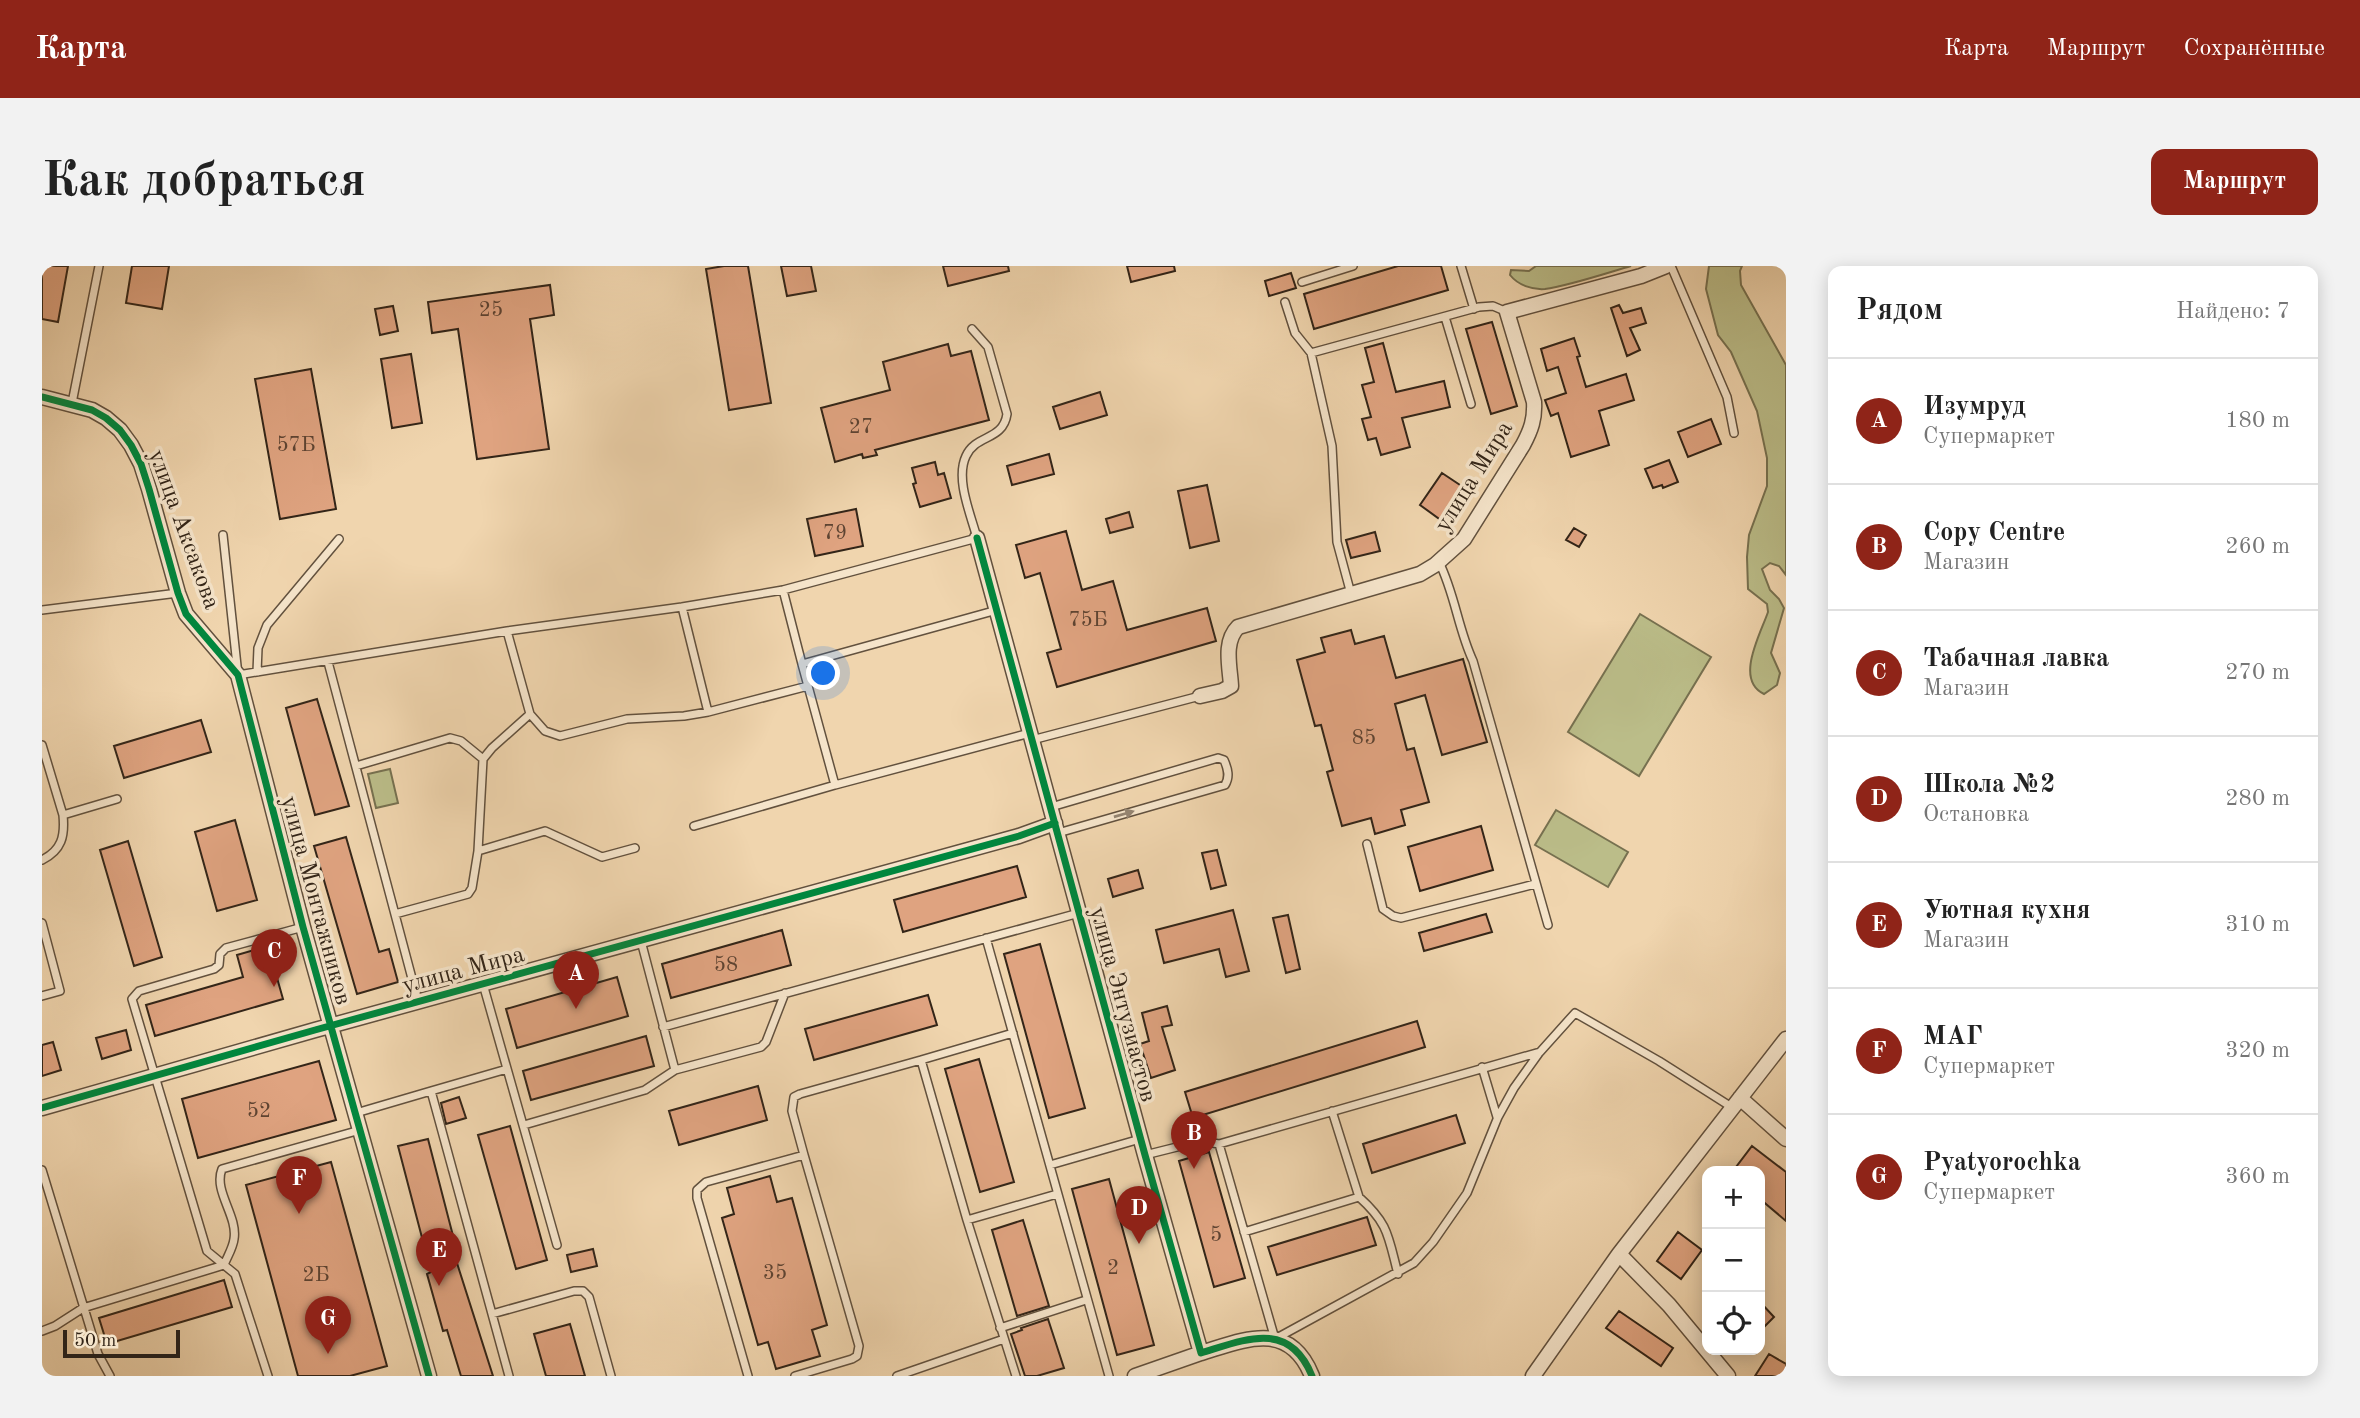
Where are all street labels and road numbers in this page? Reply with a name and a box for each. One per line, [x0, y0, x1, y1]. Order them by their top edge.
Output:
street label: улица Мира [1431, 417, 1518, 537]
street label: улица Аксакова [143, 447, 223, 613]
street label: улица Монтажников [276, 793, 355, 1008]
street label: улица Энтузиастов [1084, 904, 1160, 1105]
street label: улица Мира [400, 943, 527, 999]

